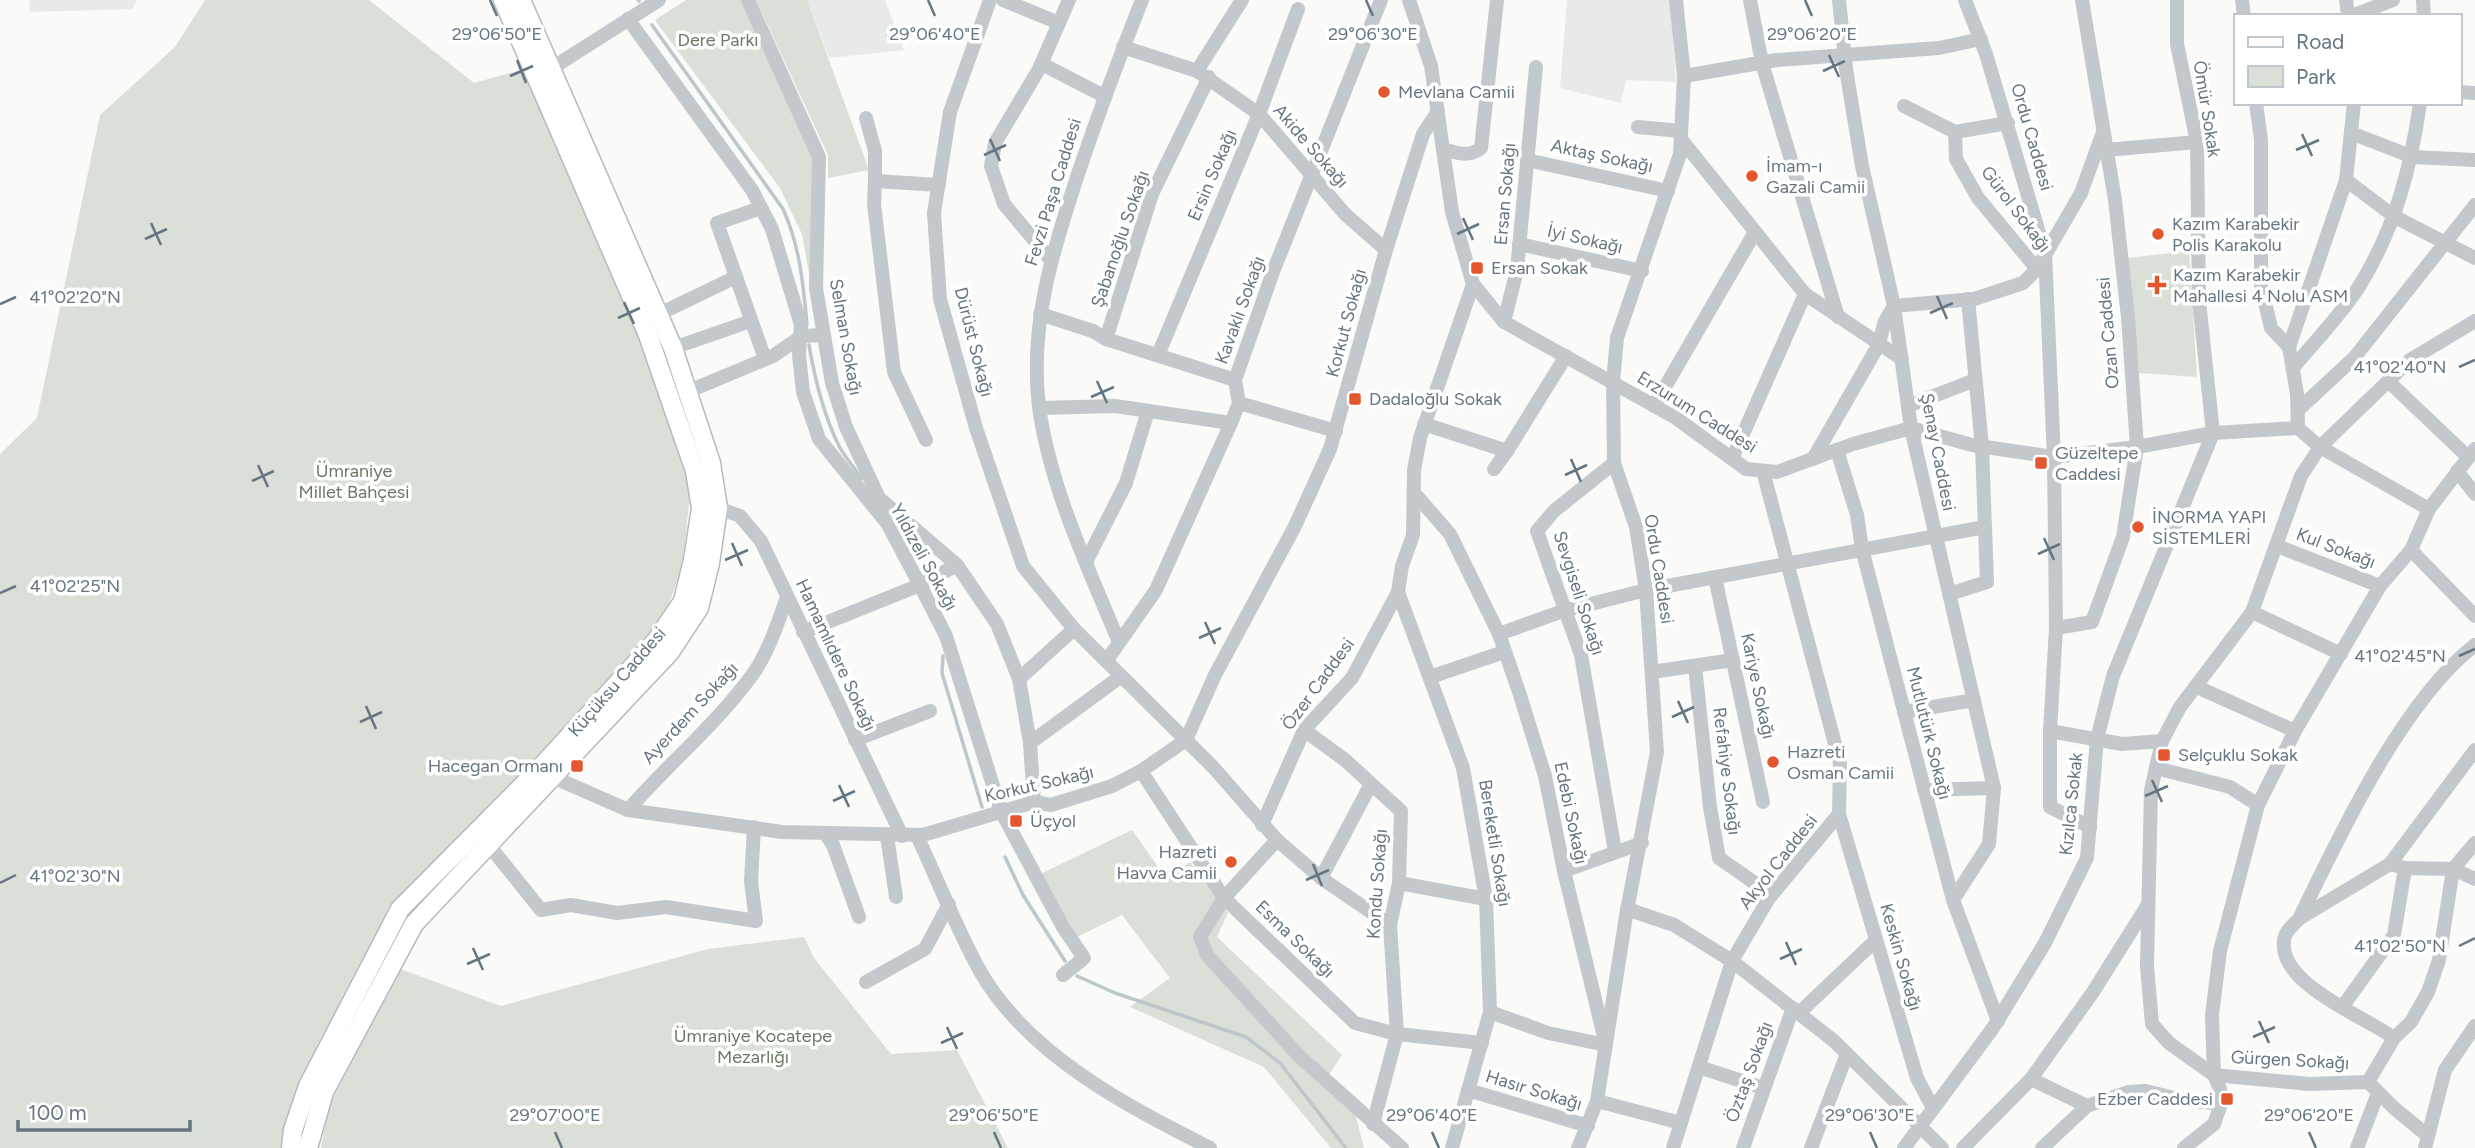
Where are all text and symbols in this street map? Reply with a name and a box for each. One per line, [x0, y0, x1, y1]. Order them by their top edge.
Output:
legend [2234, 14, 2461, 105]
text: 29°06'50"E [452, 23, 542, 45]
text: 29°06'40"E [889, 23, 981, 45]
text: 29°06'30"E [1328, 23, 1418, 45]
text: 29°06'20"E [1767, 23, 1857, 45]
park label: Dere Parkı [678, 29, 758, 51]
text: Road [2296, 29, 2344, 54]
street label: Ömür Sokak [2188, 59, 2226, 159]
text: Park [2296, 64, 2337, 89]
place label: Mevlana Camii [1398, 81, 1515, 103]
street label: Ordu Caddesi [2006, 81, 2058, 193]
marker: Mevlana Camii [1376, 84, 1392, 100]
street label: Akide Sokağı [1269, 100, 1353, 192]
street label: Fevzi Paşa Caddesi [1020, 116, 1086, 268]
street label: Ersin Sokağı [1183, 126, 1241, 224]
street label: Aktaş Sokağı [1549, 134, 1655, 178]
street label: Ersan Sokağı [1490, 142, 1520, 246]
place label: İmam-ı Gazali Camii [1766, 155, 1865, 198]
street label: Gürol Sokağı [1976, 161, 2056, 257]
street label: Şabanoğlu Sokağı [1086, 168, 1154, 310]
marker: İmam-ı Gazali Camii [1744, 168, 1760, 184]
place label: Kazım Karabekir Polis Karakolu [2172, 213, 2299, 256]
street label: İyi Sokağı [1545, 220, 1625, 258]
marker: Kazım Karabekir Polis Karakolu [2150, 226, 2166, 242]
street label: Kavaklı Sokağı [1210, 253, 1270, 367]
place label: Ersan Sokak [1491, 257, 1588, 279]
marker: Ersan Sokak [1469, 260, 1485, 276]
place label: Kazım Karabekir Mahallesi 4 Nolu ASM [2173, 264, 2348, 307]
street label: Korkut Sokağı [1321, 266, 1371, 380]
marker: Kazım Karabekir Mahallesi 4 Nolu ASM [2147, 275, 2167, 295]
street label: Ozan Caddesi [2092, 276, 2124, 390]
street label: Selman Sokağı [825, 277, 867, 397]
street label: Dürüst Sokağı [950, 285, 998, 399]
text: 41°02'20"N [29, 286, 121, 308]
text: 41°02'40"N [2354, 356, 2446, 378]
street label: Erzurum Caddesi [1633, 366, 1761, 458]
place label: Dadaloğlu Sokak [1369, 388, 1502, 410]
marker: Dadaloğlu Sokak [1347, 391, 1363, 407]
street label: Şenay Caddesi [1916, 391, 1960, 513]
place label: Güzeltepe Caddesi [2055, 442, 2139, 485]
marker: Güzeltepe Caddesi [2033, 455, 2049, 471]
park label: Ümraniye Millet Bahçesi [299, 460, 409, 503]
street label: Yıldızeli Sokağı [886, 500, 962, 614]
place label: İNORMA YAPI SİSTEMLERİ [2152, 506, 2266, 549]
street label: Ordu Caddesi [1639, 513, 1679, 625]
marker: İNORMA YAPI SİSTEMLERİ [2130, 519, 2146, 535]
street label: Kul Sokağı [2293, 523, 2379, 573]
street label: Sevgiseli Sokağı [1549, 528, 1609, 658]
text: 41°02'25"N [30, 575, 120, 597]
street label: Hamamlıdere Sokağı [791, 575, 881, 735]
street label: Küçüksu Caddesi [563, 623, 671, 741]
street label: Kariye Sokağı [1736, 631, 1780, 741]
street label: Özer Caddesi [1277, 634, 1359, 734]
text: 41°02'45"N [2354, 645, 2446, 667]
street label: Ayerdem Sokağı [637, 658, 743, 768]
street label: Mutlutürk Sokağı [1902, 664, 1956, 802]
street label: Refahiye Sokağı [1708, 706, 1746, 836]
place label: Hazreti Osman Camii [1787, 741, 1894, 784]
place label: Selçuklu Sokak [2178, 744, 2298, 766]
marker: Selçuklu Sokak [2156, 747, 2172, 763]
street label: Kızılca Sokak [2055, 751, 2087, 857]
marker: Hazreti Osman Camii [1765, 754, 1781, 770]
place label: Hacegan Ormanı [428, 755, 563, 777]
marker: Hacegan Ormanı [569, 758, 585, 774]
street label: Edebi Sokağı [1549, 760, 1593, 866]
street label: Korkut Sokağı [982, 761, 1096, 807]
street label: Bereketli Sokağı [1474, 778, 1516, 908]
place label: Üçyol [1030, 810, 1076, 832]
street label: Akyol Caddesi [1734, 810, 1822, 914]
marker: Üçyol [1008, 813, 1024, 829]
street label: Kondu Sokağı [1362, 828, 1392, 940]
place label: Hazreti Havva Camii [1116, 841, 1217, 884]
marker: Hazreti Havva Camii [1223, 854, 1239, 870]
text: 41°02'30"N [29, 865, 121, 887]
street label: Esma Sokağı [1251, 896, 1339, 982]
street label: Keskin Sokağı [1875, 901, 1927, 1013]
text: 41°02'50"N [2354, 935, 2446, 957]
street label: Öztaş Sokağı [1721, 1019, 1777, 1125]
park label: Ümraniye Kocatepe Mezarlığı [674, 1025, 832, 1068]
street label: Gürgen Sokağı [2230, 1046, 2350, 1074]
street label: Hasır Sokağı [1483, 1065, 1585, 1115]
scale bar [18, 1088, 189, 1132]
place label: Ezber Caddesi [2097, 1088, 2213, 1110]
marker: Ezber Caddesi [2219, 1091, 2235, 1107]
text: 100 m [28, 1100, 87, 1125]
text: 29°07'00"E [509, 1104, 601, 1126]
text: 29°06'50"E [949, 1104, 1039, 1126]
text: 29°06'40"E [1386, 1104, 1478, 1126]
text: 29°06'30"E [1825, 1104, 1915, 1126]
text: 29°06'20"E [2264, 1104, 2354, 1126]

